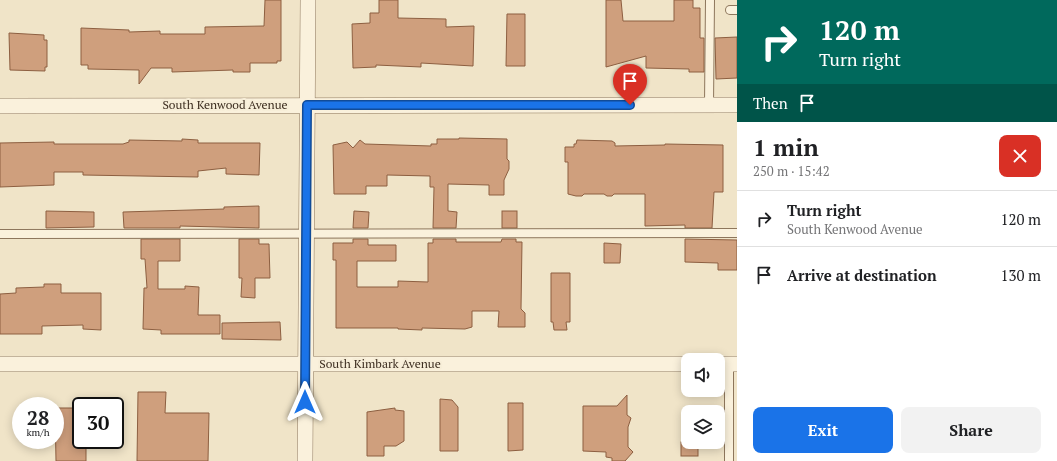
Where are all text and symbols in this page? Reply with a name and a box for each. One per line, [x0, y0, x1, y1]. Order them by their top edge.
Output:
text: 120 m [819, 11, 900, 48]
icon: right [753, 16, 805, 68]
text: Turn right [819, 47, 901, 71]
pin [613, 64, 647, 105]
icon: arrive [619, 70, 641, 92]
icon: arrive [796, 92, 818, 114]
text: Then [753, 93, 788, 113]
street label: South Kenwood Avenue [162, 97, 288, 112]
text: 1 min [753, 131, 819, 163]
button: close [999, 135, 1041, 177]
text: 250 m · 15:42 [753, 162, 830, 180]
text: Turn right [787, 200, 862, 220]
icon: right [753, 208, 775, 230]
text: 120 m [1000, 209, 1041, 229]
text: South Kenwood Avenue [787, 220, 923, 238]
icon: arrive [753, 264, 775, 286]
text: Arrive at destination [787, 265, 937, 285]
text: 130 m [1000, 265, 1041, 285]
map controls [681, 353, 725, 449]
button: sound [681, 353, 725, 397]
street label: South Kimbark Avenue [319, 356, 441, 371]
position arrow [284, 381, 326, 423]
speed limit sign: 30 [72, 397, 124, 449]
text: 28 [27, 404, 49, 431]
button: layers [681, 405, 725, 449]
button: Exit [753, 407, 893, 453]
button: Share [901, 407, 1041, 453]
text: km/h [26, 426, 50, 439]

